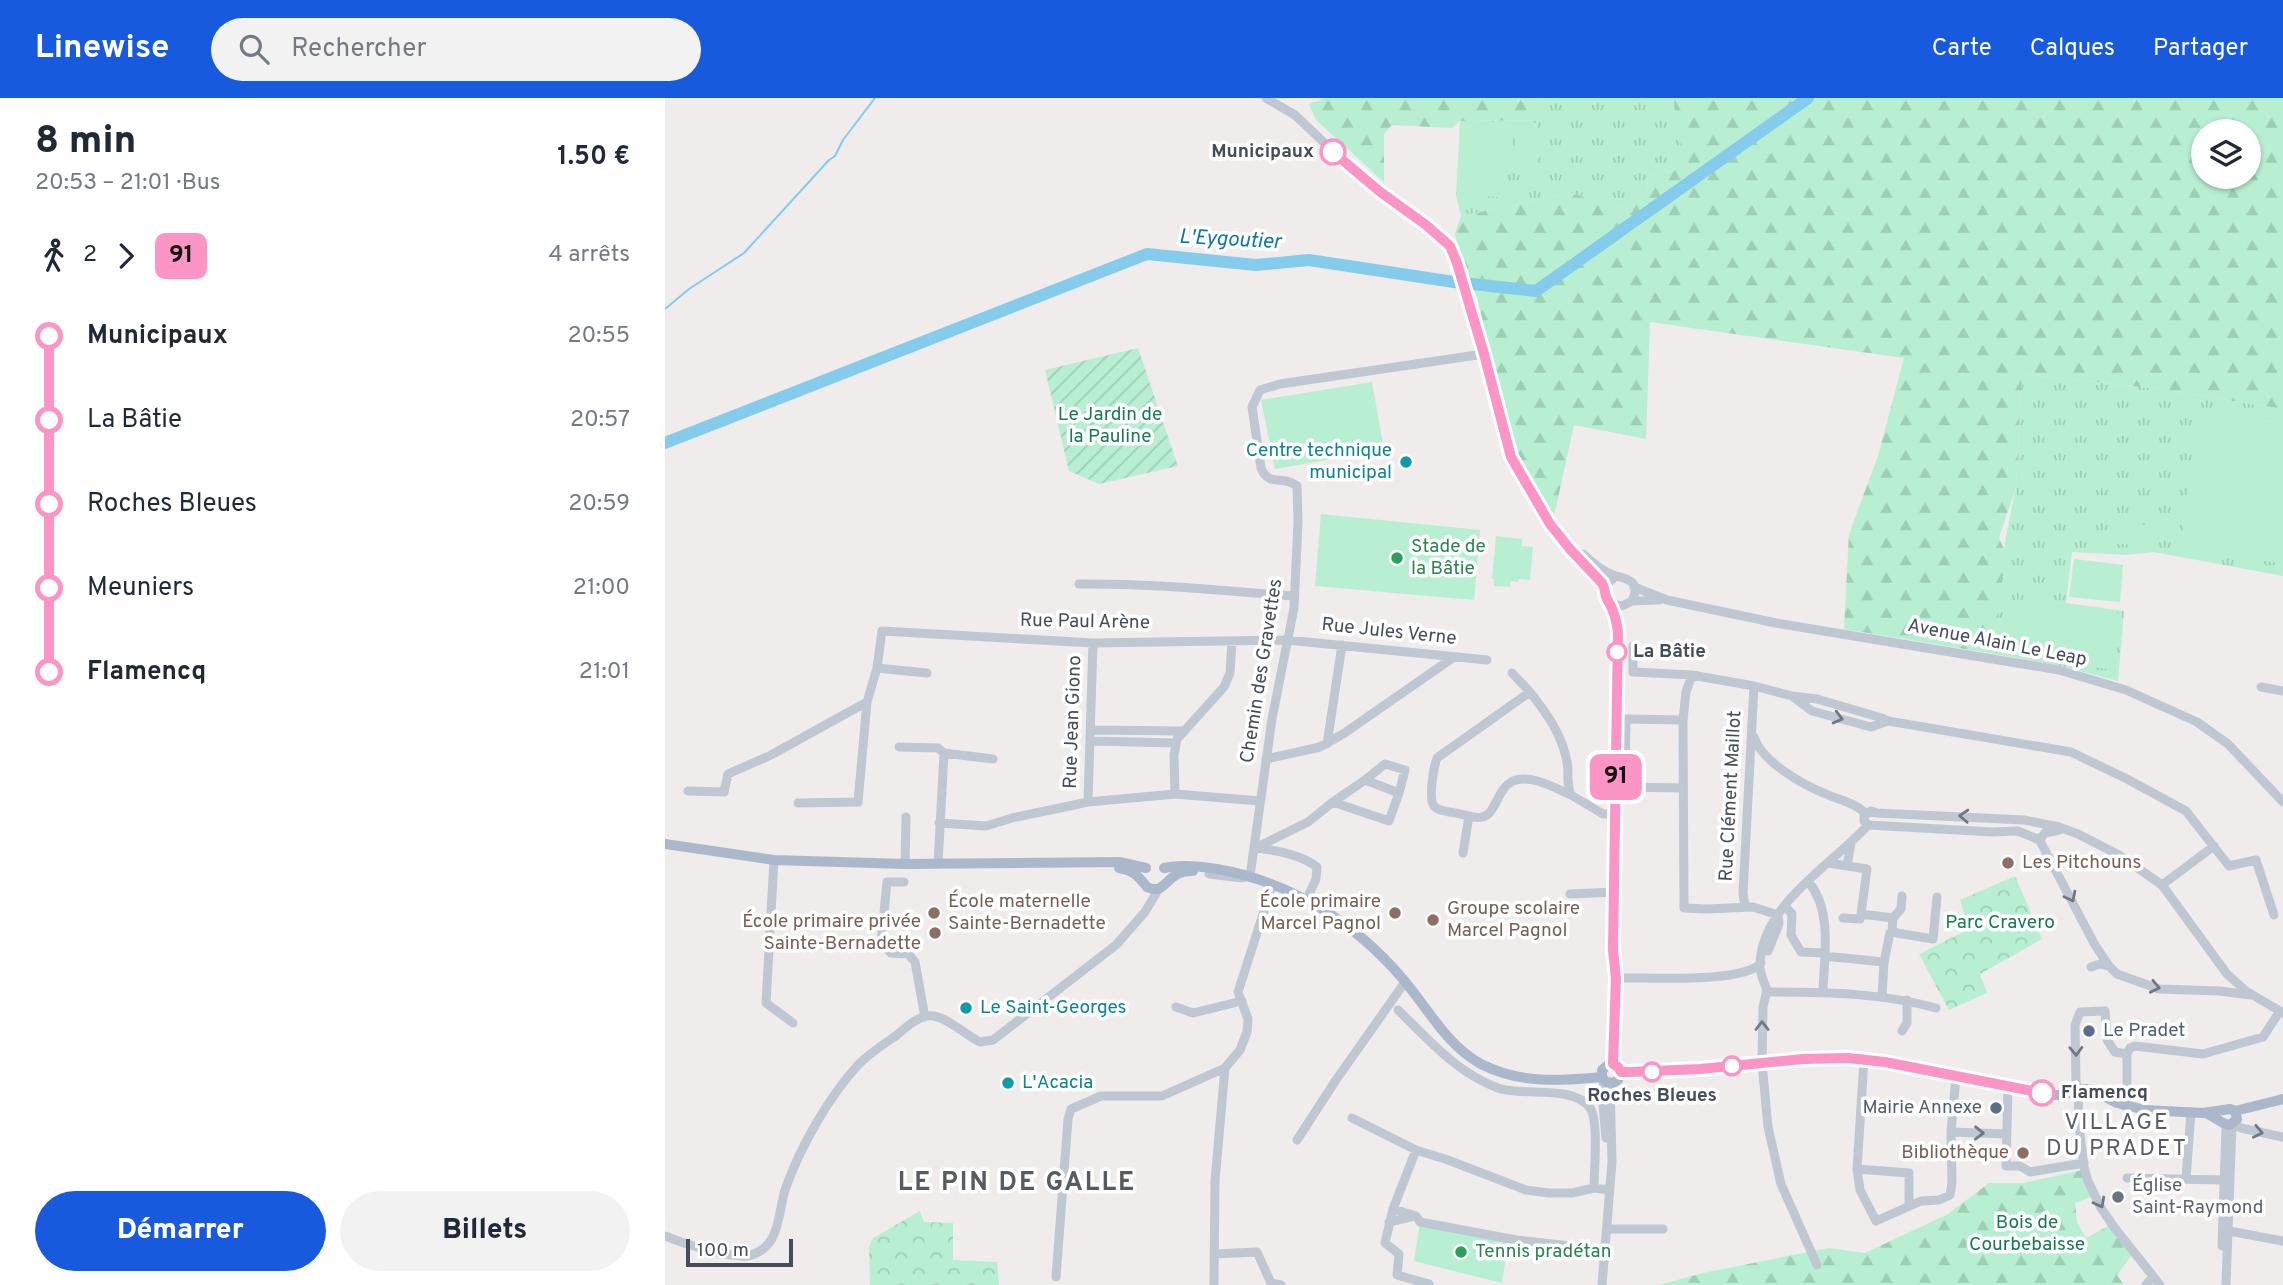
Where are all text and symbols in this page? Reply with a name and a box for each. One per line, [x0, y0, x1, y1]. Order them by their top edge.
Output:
search box [211, 18, 701, 81]
text: Linewise [35, 28, 169, 70]
icon: search [235, 30, 273, 68]
text: Rechercher [291, 33, 427, 66]
text: Carte [1932, 34, 1992, 64]
text: Calques [2030, 34, 2115, 64]
text: Partager [2153, 34, 2248, 64]
text: 8 min [35, 118, 136, 167]
map controls [2191, 119, 2261, 189]
button: layers [2191, 119, 2261, 189]
marker: Municipaux [1320, 139, 1346, 165]
place label: Municipaux [1211, 140, 1314, 164]
text: 1.50 € [557, 141, 630, 174]
text: 20:53 – 21:01 · Bus [35, 169, 221, 198]
water label: L'Eygoutier [1178, 224, 1284, 256]
icon: walk [35, 237, 73, 275]
icon: forward [107, 237, 145, 275]
text: 2 [83, 241, 97, 270]
text: 91 [169, 241, 193, 271]
text: 4 arrêts [548, 241, 630, 270]
text: Municipaux [87, 320, 228, 353]
text: 20:55 [567, 322, 630, 351]
park label: Le Jardin de la Pauline [1058, 403, 1162, 449]
text: La Bâtie [87, 404, 182, 437]
text: 20:57 [570, 406, 630, 435]
place label: Centre technique municipal [1246, 439, 1392, 485]
marker: Centre technique municipal [1398, 454, 1414, 470]
text: Roches Bleues [87, 488, 257, 521]
text: 20:59 [568, 490, 630, 519]
place label: Stade de la Bâtie [1411, 535, 1486, 581]
marker: Stade de la Bâtie [1389, 550, 1405, 566]
text: Meuniers [87, 572, 194, 605]
text: 21:00 [573, 574, 630, 603]
street label: Chemin des Gravettes [1236, 577, 1288, 765]
street label: Rue Paul Arène [1020, 609, 1150, 635]
street label: Rue Jules Verne [1320, 613, 1458, 651]
street label: Avenue Alain Le Leap [1905, 614, 2089, 672]
place label: La Bâtie [1633, 640, 1706, 664]
marker: La Bâtie [1607, 642, 1627, 662]
street label: Rue Jean Giono [1059, 655, 1087, 789]
text: Flamencq [87, 656, 206, 689]
text: 21:01 [579, 658, 630, 687]
street label: Rue Clément Maillot [1715, 710, 1747, 882]
one-way arrow [1832, 710, 1844, 724]
line badge: 91 [1585, 754, 1647, 800]
text: 91 [1604, 762, 1628, 792]
one-way arrow [1958, 809, 1969, 824]
place label: Les Pitchouns [2022, 851, 2141, 875]
marker: Les Pitchouns [2000, 855, 2016, 871]
place label: École maternelle Sainte-Bernadette [948, 889, 1106, 936]
place label: École primaire Marcel Pagnol [1259, 889, 1381, 936]
one-way arrow [2062, 890, 2076, 902]
place label: Groupe scolaire Marcel Pagnol [1447, 897, 1580, 943]
marker: École maternelle Sainte-Bernadette [926, 905, 942, 921]
marker: École primaire Marcel Pagnol [1387, 905, 1403, 921]
place label: École primaire privée Sainte-Bernadette [742, 909, 921, 956]
park label: Parc Cravero [1945, 911, 2055, 935]
marker: Groupe scolaire Marcel Pagnol [1425, 912, 1441, 928]
marker: École primaire privée Sainte-Bernadette [927, 925, 943, 941]
one-way arrow [2149, 979, 2161, 994]
place label: Le Saint-Georges [980, 996, 1126, 1020]
marker: Le Saint-Georges [958, 1000, 974, 1016]
place label: Le Pradet [2103, 1019, 2185, 1043]
one-way arrow [1755, 1020, 1770, 1031]
marker: Le Pradet [2081, 1023, 2097, 1039]
one-way arrow [2068, 1046, 2084, 1056]
unlabelled marker [1722, 1056, 1742, 1076]
marker: Roches Bleues [1642, 1062, 1662, 1082]
place label: L'Acacia [1022, 1071, 1093, 1095]
marker: L'Acacia [1000, 1075, 1016, 1091]
marker: Flamencq [2029, 1080, 2055, 1106]
place label: Flamencq [2061, 1081, 2148, 1105]
place label: Roches Bleues [1587, 1084, 1717, 1108]
place label: Mairie Annexe [1862, 1096, 1982, 1120]
marker: Mairie Annexe [1988, 1100, 2004, 1116]
district label: VILLAGE DU PRADET [2046, 1109, 2188, 1164]
one-way arrow [2252, 1124, 2264, 1138]
one-way arrow [1974, 1125, 1985, 1141]
place label: Bibliothèque [1901, 1141, 2009, 1165]
marker: Bibliothèque [2015, 1145, 2031, 1161]
district label: LE PIN DE GALLE [898, 1167, 1136, 1200]
place label: Église Saint-Raymond [2132, 1173, 2264, 1220]
marker: Église Saint-Raymond [2110, 1189, 2126, 1205]
button: Démarrer [35, 1191, 326, 1271]
button: Billets [340, 1191, 630, 1271]
one-way arrow [2091, 1196, 2105, 1208]
park label: Bois de Courbebaisse [1969, 1211, 2085, 1257]
scale bar [686, 1236, 793, 1268]
text: 100 m [697, 1239, 749, 1263]
place label: Tennis pradétan [1475, 1240, 1611, 1264]
marker: Tennis pradétan [1453, 1244, 1469, 1260]

